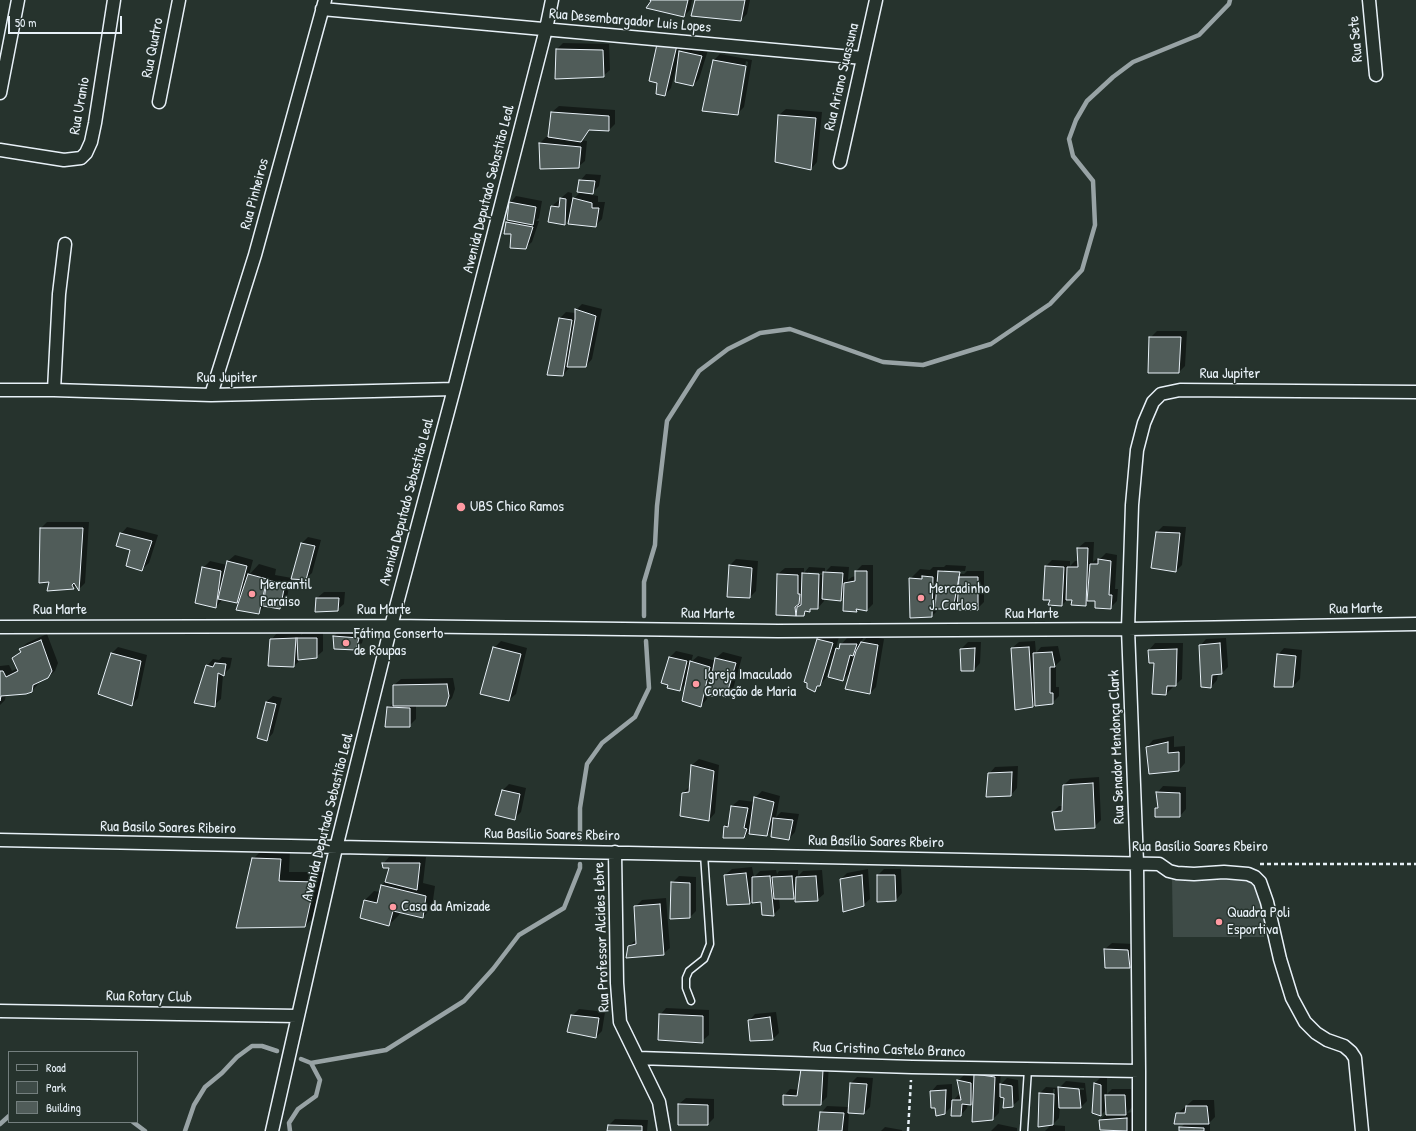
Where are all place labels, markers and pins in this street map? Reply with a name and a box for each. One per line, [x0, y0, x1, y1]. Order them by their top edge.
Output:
place label: UBS Chico Ramos [470, 498, 564, 516]
marker: UBS Chico Ramos [455, 501, 467, 513]
place label: Mercantil Paraiso [260, 576, 312, 611]
place label: Mercadinho J. Carlos [929, 580, 990, 615]
marker: Mercantil Paraiso [247, 589, 257, 599]
marker: Mercadinho J. Carlos [916, 593, 926, 603]
place label: Fátima Conserto de Roupas [354, 625, 443, 660]
marker: Fátima Conserto de Roupas [341, 638, 351, 648]
place label: Igreja Imaculado Coração de Maria [704, 666, 796, 701]
marker: Igreja Imaculado Coração de Maria [691, 679, 701, 689]
place label: Casa da Amizade [401, 898, 490, 916]
marker: Casa da Amizade [388, 902, 398, 912]
place label: Quadra Poli Esportiva [1227, 904, 1290, 939]
marker: Quadra Poli Esportiva [1214, 917, 1224, 927]

